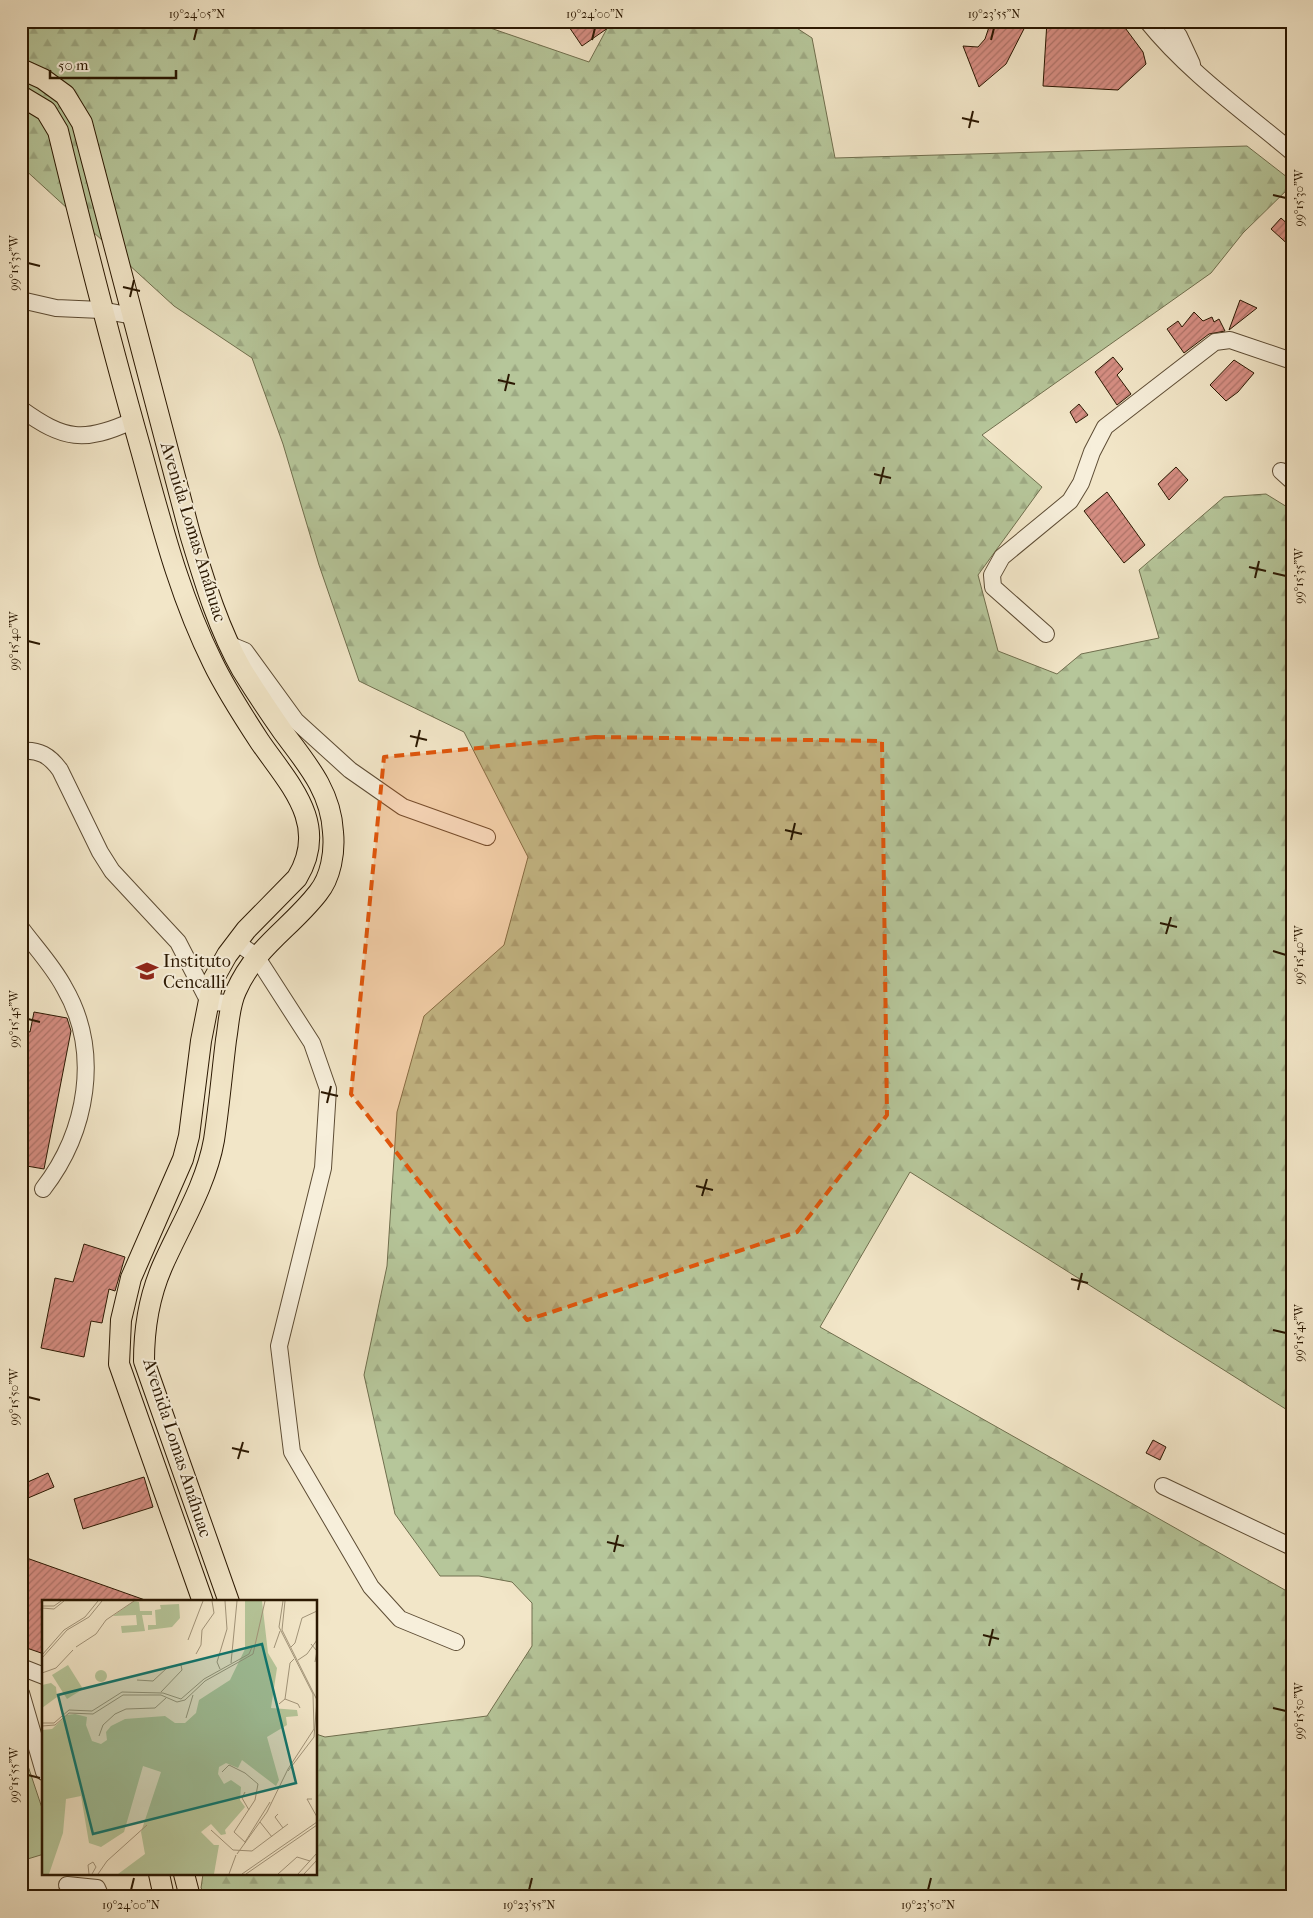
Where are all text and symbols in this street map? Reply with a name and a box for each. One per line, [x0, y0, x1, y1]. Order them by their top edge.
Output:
text: 19°24'05"N [169, 7, 225, 21]
text: 19°24'00"N [566, 7, 624, 21]
text: 19°23'55"N [968, 7, 1020, 21]
scale bar [50, 48, 176, 80]
text: 50 m [58, 56, 89, 74]
text: 99°15'30"W [1292, 168, 1306, 226]
text: 99°15'35"W [7, 234, 21, 291]
street label: Avenida Lomas Anáhuac [155, 439, 230, 625]
text: 99°15'35"W [1292, 547, 1306, 604]
text: 99°15'40"W [7, 610, 21, 671]
text: 99°15'40"W [1292, 924, 1306, 985]
place label: Instituto Cencalli [163, 951, 231, 993]
school or university icon: Instituto Cencalli [134, 958, 160, 984]
text: 99°15'45"W [7, 989, 21, 1048]
text: 99°15'45"W [1292, 1303, 1306, 1362]
street label: Avenida Lomas Anáhuac [138, 1355, 216, 1540]
text: 99°15'50"W [7, 1367, 21, 1426]
inset map [42, 1600, 318, 1876]
text: 99°15'50"W [1292, 1681, 1306, 1740]
text: 99°15'55"W [7, 1746, 21, 1803]
text: 19°24'00"N [102, 1898, 160, 1912]
text: 19°23'55"N [503, 1898, 555, 1912]
text: 19°23'50"N [901, 1898, 955, 1912]

